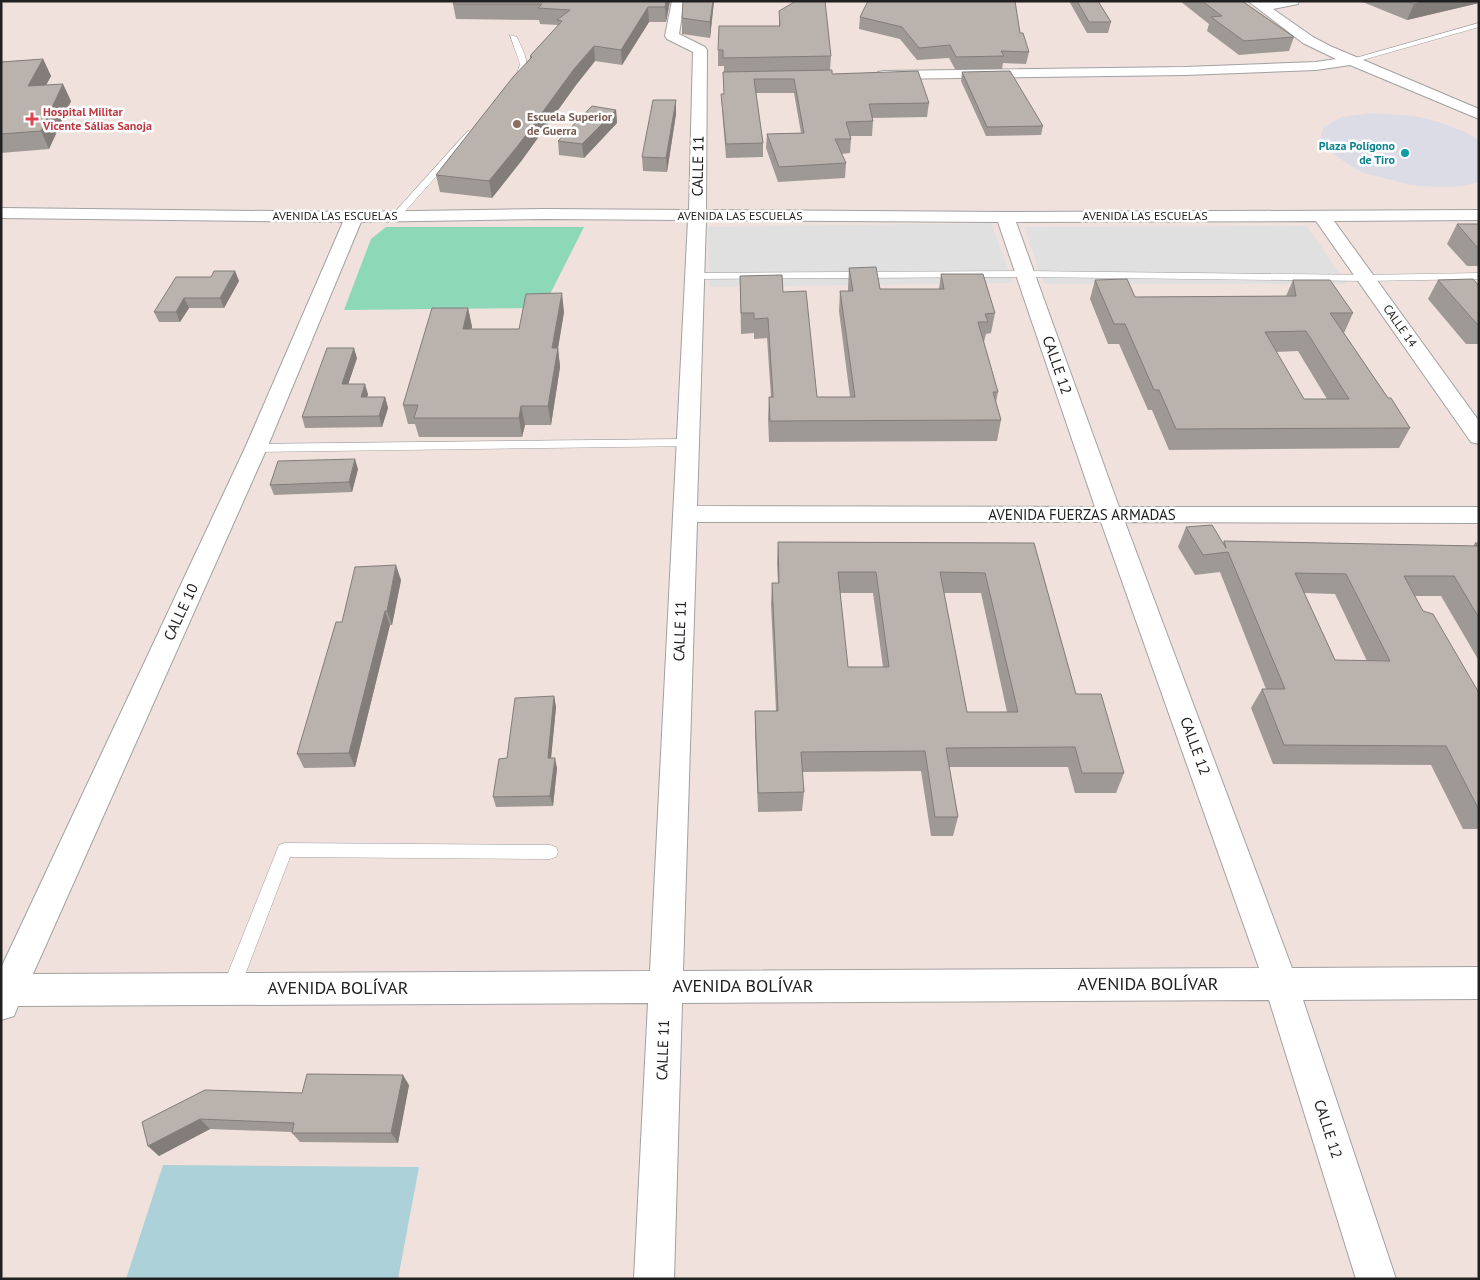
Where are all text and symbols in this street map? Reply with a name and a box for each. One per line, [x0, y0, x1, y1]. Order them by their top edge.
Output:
place label: Hospital Militar Vicente Sálias Sanoja [42, 104, 152, 133]
place label: Escuela Superior de Guerra [527, 109, 613, 138]
marker: Hospital Militar Vicente Sálias Sanoja [25, 112, 39, 126]
marker: Escuela Superior de Guerra [511, 118, 523, 130]
street label: CALLE 11 [687, 135, 708, 197]
place label: Plaza Polígono de Tiro [1319, 138, 1396, 167]
marker: Plaza Polígono de Tiro [1399, 147, 1411, 159]
street label: AVENIDA LAS ESCUELAS [272, 208, 398, 223]
street label: AVENIDA LAS ESCUELAS [677, 208, 803, 223]
street label: AVENIDA LAS ESCUELAS [1082, 208, 1208, 223]
street label: CALLE 14 [1380, 301, 1421, 350]
street label: CALLE 12 [1039, 333, 1076, 397]
street label: AVENIDA FUERZAS ARMADAS [988, 505, 1176, 524]
street label: CALLE 10 [159, 580, 202, 643]
street label: CALLE 11 [669, 600, 690, 662]
street label: CALLE 12 [1176, 714, 1215, 778]
street label: AVENIDA BOLÍVAR [1078, 972, 1219, 995]
street label: AVENIDA BOLÍVAR [673, 974, 814, 997]
street label: AVENIDA BOLÍVAR [268, 976, 409, 999]
street label: CALLE 11 [652, 1019, 673, 1081]
street label: CALLE 12 [1310, 1097, 1347, 1161]

